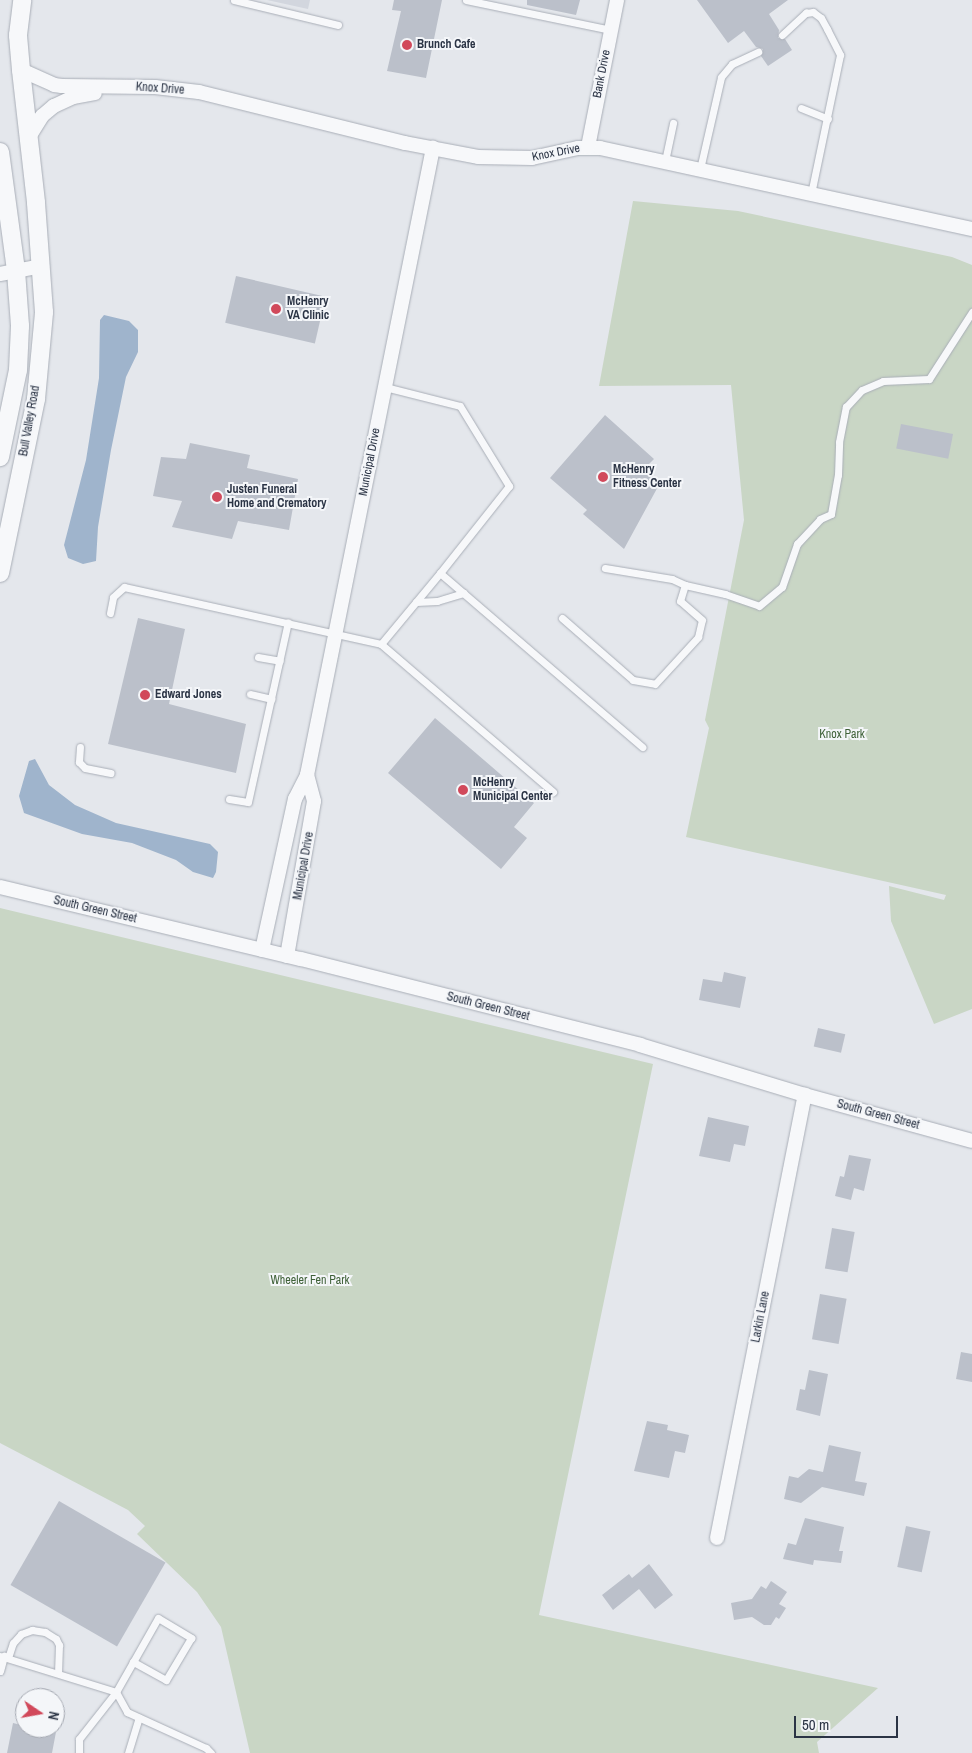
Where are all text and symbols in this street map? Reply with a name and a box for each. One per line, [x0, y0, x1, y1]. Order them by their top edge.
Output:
place label: Brunch Cafe [417, 38, 475, 52]
marker: Brunch Cafe [401, 39, 413, 51]
street label: Bank Drive [590, 49, 614, 99]
street label: Knox Drive [135, 80, 185, 98]
street label: Knox Drive [531, 141, 581, 165]
place label: McHenry VA Clinic [287, 295, 329, 323]
marker: McHenry VA Clinic [269, 302, 283, 316]
street label: Bull Valley Road [17, 385, 43, 457]
street label: Municipal Drive [356, 427, 384, 497]
place label: McHenry Fitness Center [613, 463, 681, 491]
marker: McHenry Fitness Center [597, 471, 609, 483]
place label: Justen Funeral Home and Crematory [227, 483, 327, 511]
marker: Justen Funeral Home and Crematory [211, 491, 223, 503]
place label: Edward Jones [155, 688, 222, 702]
marker: Edward Jones [139, 689, 151, 701]
park label: Knox Park [819, 728, 865, 742]
place label: McHenry Municipal Center [473, 776, 552, 804]
marker: McHenry Municipal Center [457, 784, 469, 796]
street label: Municipal Drive [291, 831, 317, 901]
street label: South Green Street [52, 893, 138, 927]
street label: South Green Street [445, 990, 531, 1024]
street label: South Green Street [835, 1097, 921, 1133]
park label: Wheeler Fen Park [271, 1274, 349, 1288]
street label: Larkin Lane [749, 1290, 773, 1344]
north arrow [15, 1688, 65, 1738]
scale bar [797, 1706, 901, 1738]
text: N [44, 1710, 63, 1722]
text: 50 m [802, 1714, 829, 1735]

